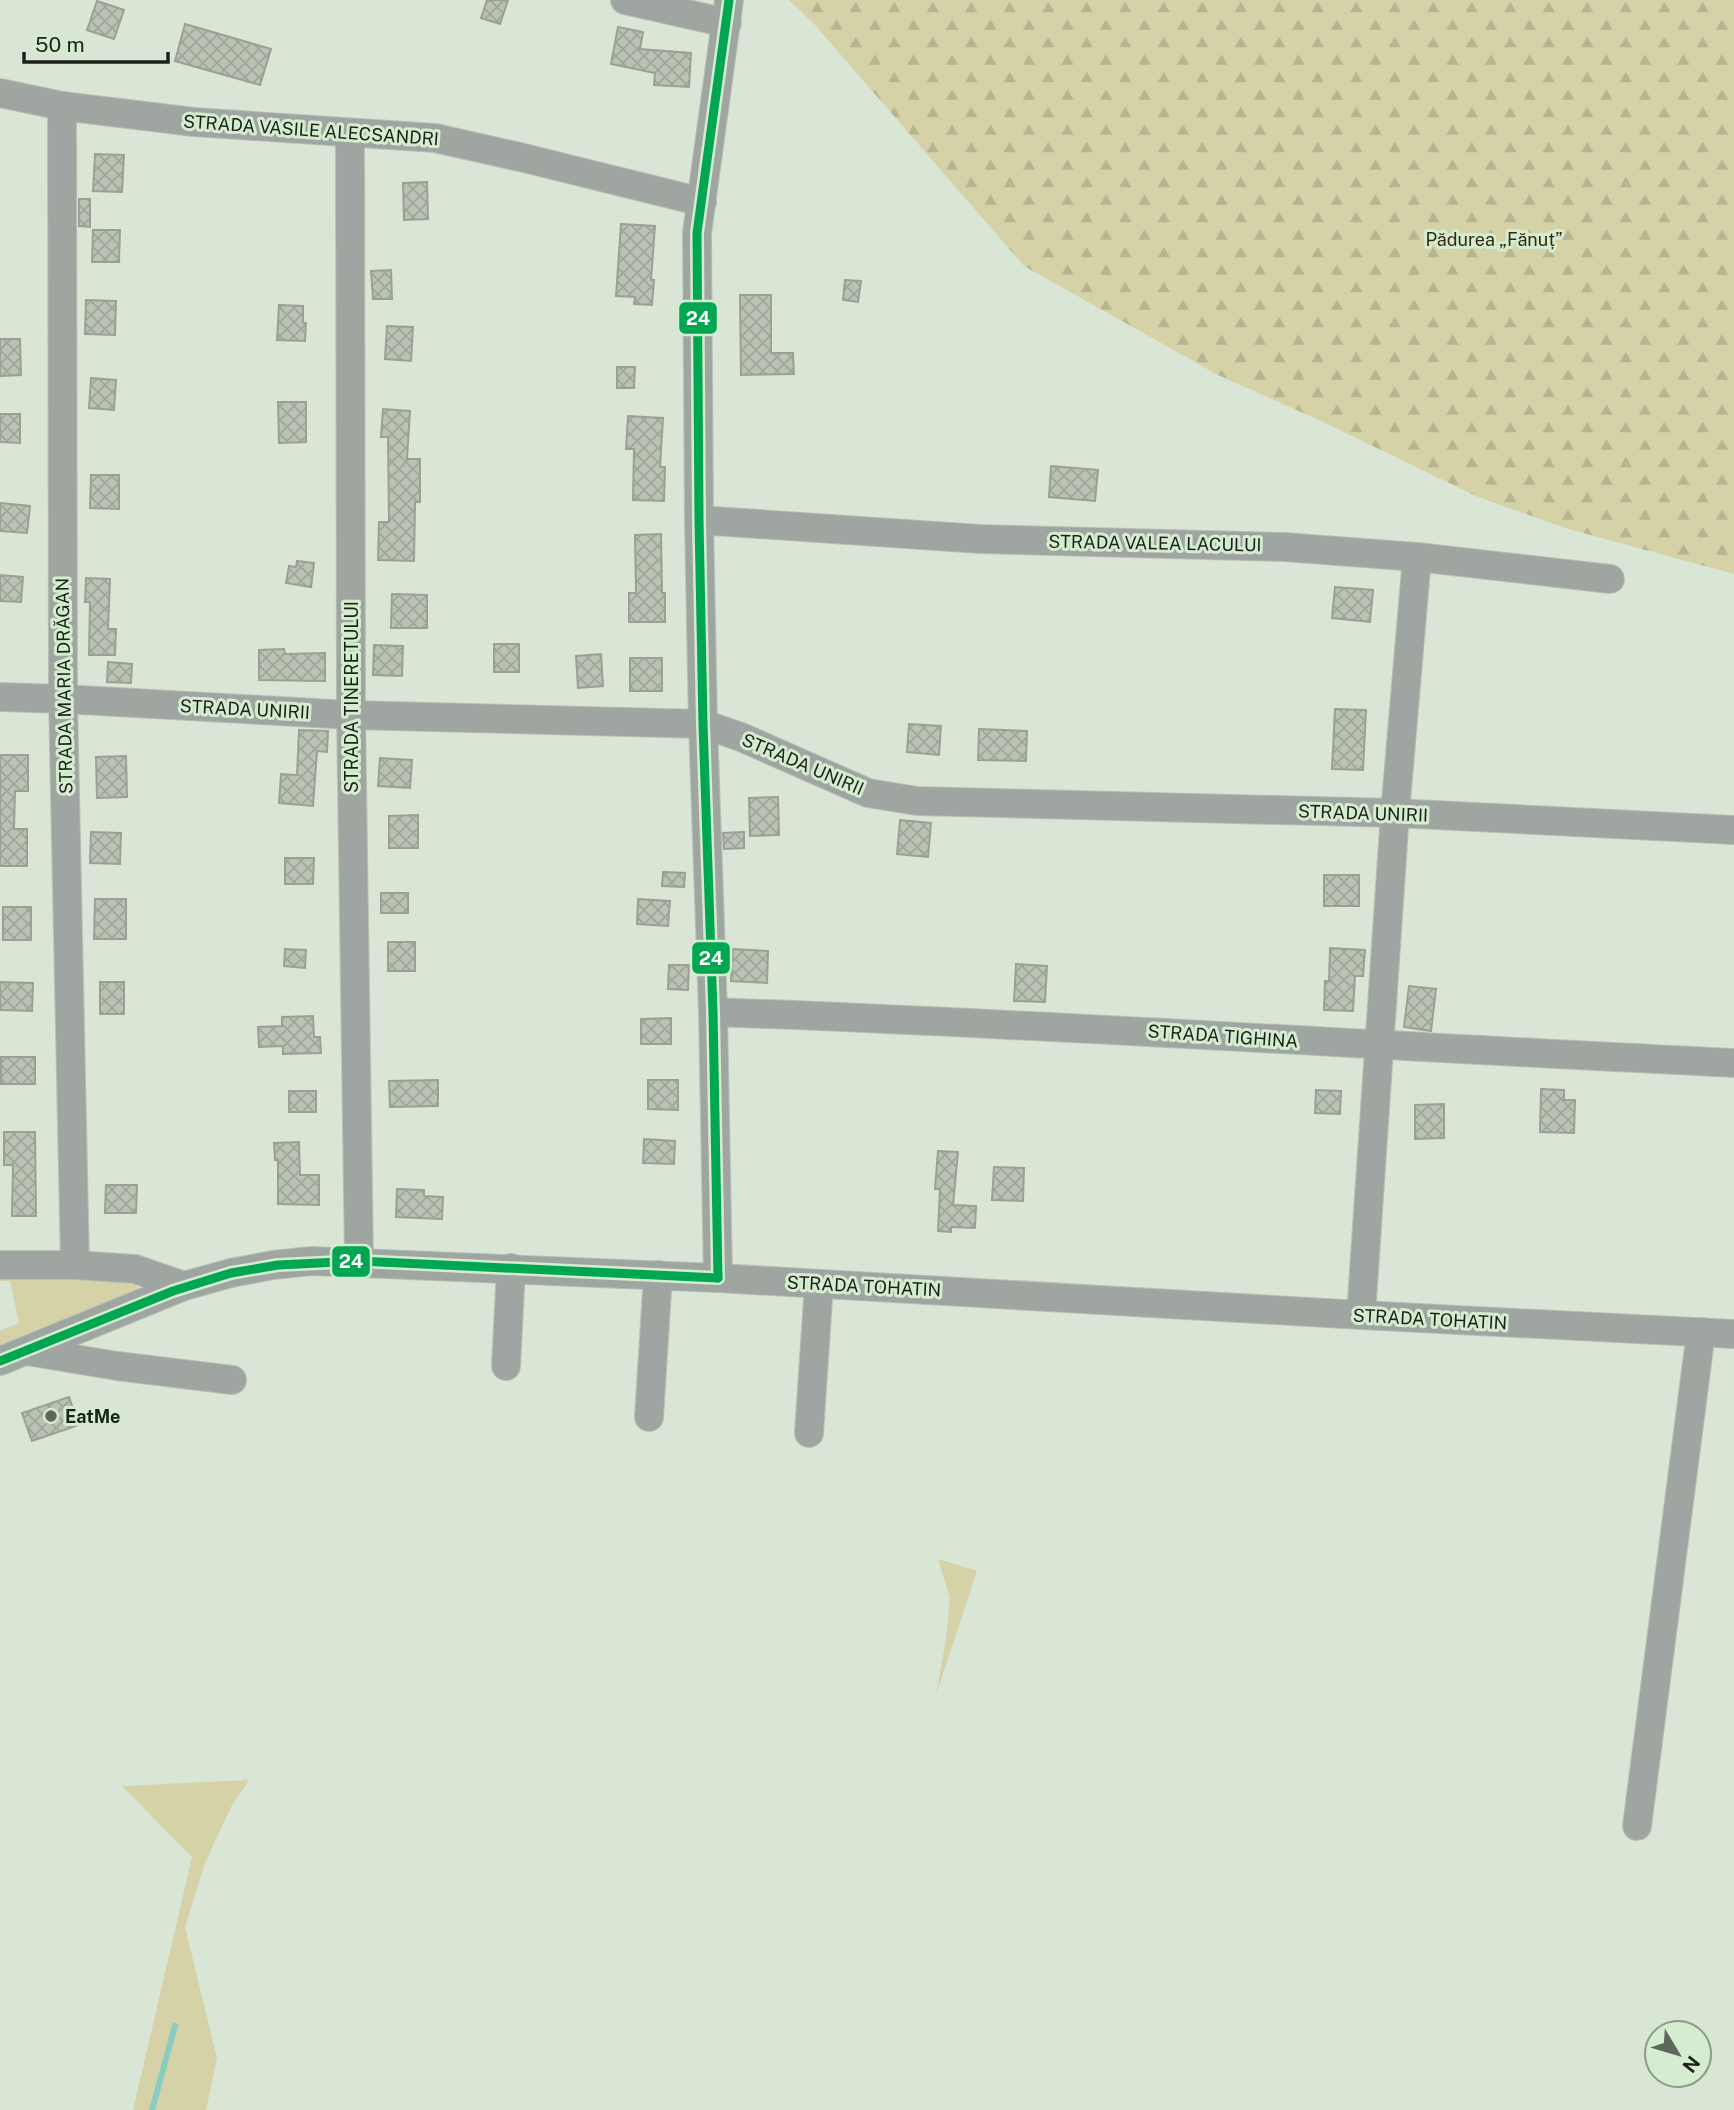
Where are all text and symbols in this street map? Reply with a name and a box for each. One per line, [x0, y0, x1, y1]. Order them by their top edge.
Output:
scale bar [24, 21, 168, 65]
text: 50 m [35, 32, 85, 57]
street label: STRADA VASILE ALECSANDRI [182, 111, 440, 149]
park label: Pădurea „Fănuț” [1425, 229, 1563, 250]
line badge: 24 [678, 301, 718, 335]
text: 24 [686, 307, 710, 329]
street label: STRADA VALEA LACULUI [1048, 531, 1262, 555]
street label: STRADA MARIA DRĂGAN [52, 578, 76, 794]
street label: STRADA TINERETULUI [341, 601, 362, 793]
street label: STRADA UNIRII [179, 695, 311, 723]
street label: STRADA UNIRII [739, 729, 867, 799]
street label: STRADA UNIRII [1298, 800, 1428, 826]
line badge: 24 [691, 941, 731, 975]
text: 24 [699, 947, 723, 969]
street label: STRADA TIGHINA [1147, 1020, 1299, 1052]
line badge: 24 [331, 1245, 371, 1278]
text: 24 [339, 1250, 363, 1272]
street label: STRADA TOHATIN [786, 1271, 942, 1301]
street label: STRADA TOHATIN [1352, 1304, 1508, 1334]
place label: EatMe [65, 1406, 120, 1427]
marker: EatMe [43, 1408, 59, 1424]
north arrow [1643, 2019, 1713, 2089]
text: N [1678, 2052, 1705, 2077]

